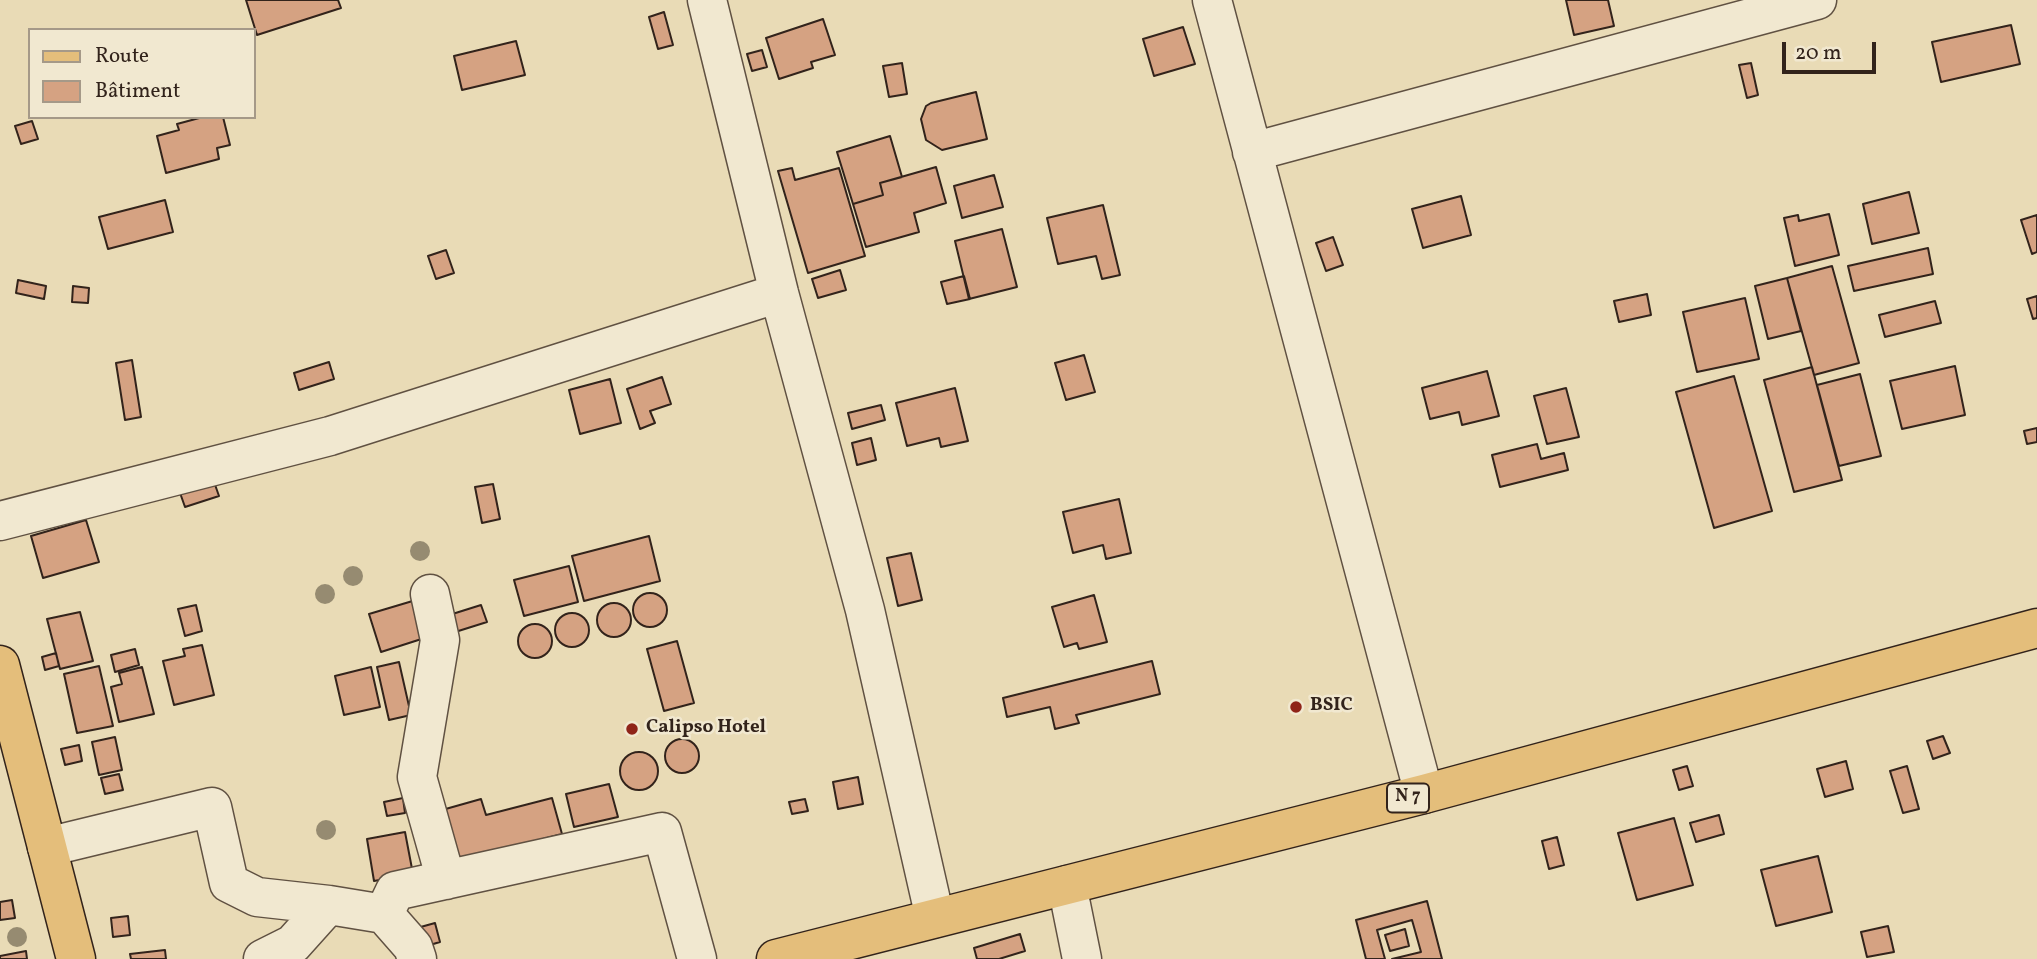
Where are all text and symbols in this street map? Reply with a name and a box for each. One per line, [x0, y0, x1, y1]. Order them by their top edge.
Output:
legend [28, 28, 256, 119]
scale bar [1785, 28, 1880, 72]
text: 20 m [1795, 39, 1841, 68]
text: Route [95, 42, 149, 71]
text: Bâtiment [95, 77, 180, 106]
place label: BSIC [1310, 696, 1353, 718]
marker: BSIC [1288, 699, 1304, 715]
place label: Calipso Hotel [646, 718, 766, 740]
marker: Calipso Hotel [624, 721, 640, 737]
road number: N 7 [1387, 784, 1429, 812]

